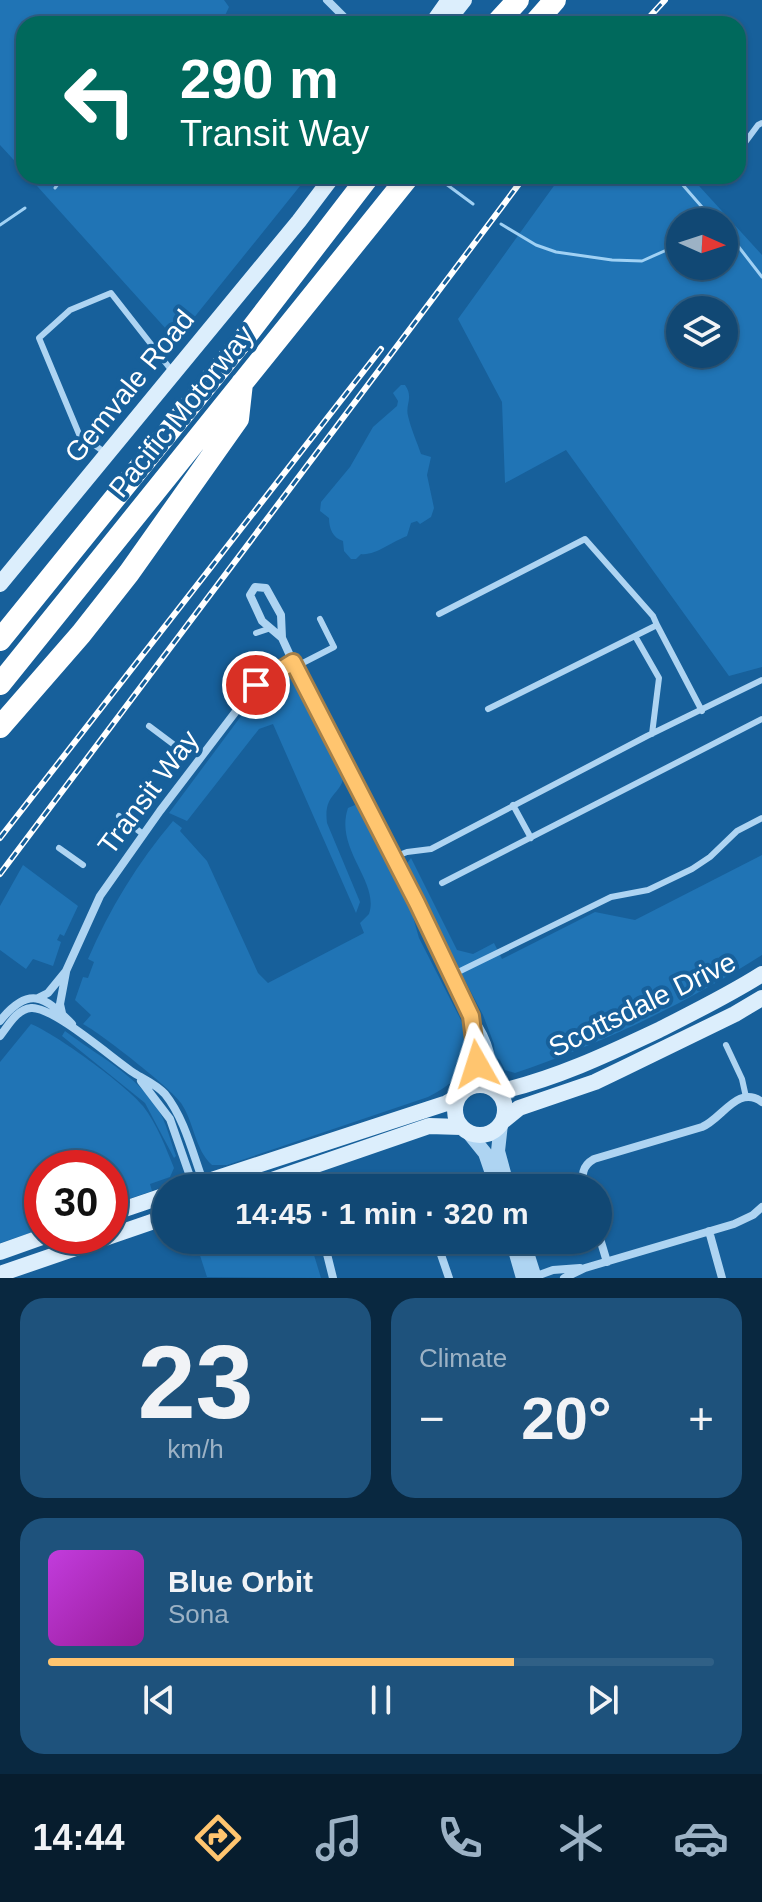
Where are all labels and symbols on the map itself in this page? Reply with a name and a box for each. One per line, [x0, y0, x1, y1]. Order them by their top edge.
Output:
north arrow [666, 208, 738, 280]
street label: Gemvale Road [59, 304, 200, 469]
street label: Pacific Motorway [103, 319, 260, 503]
pin [222, 651, 290, 719]
street label: Transit Way [92, 724, 205, 860]
street label: Scottsdale Drive [544, 946, 741, 1063]
position arrow [435, 1022, 519, 1106]
speed limit sign: 30 [24, 1150, 128, 1254]

